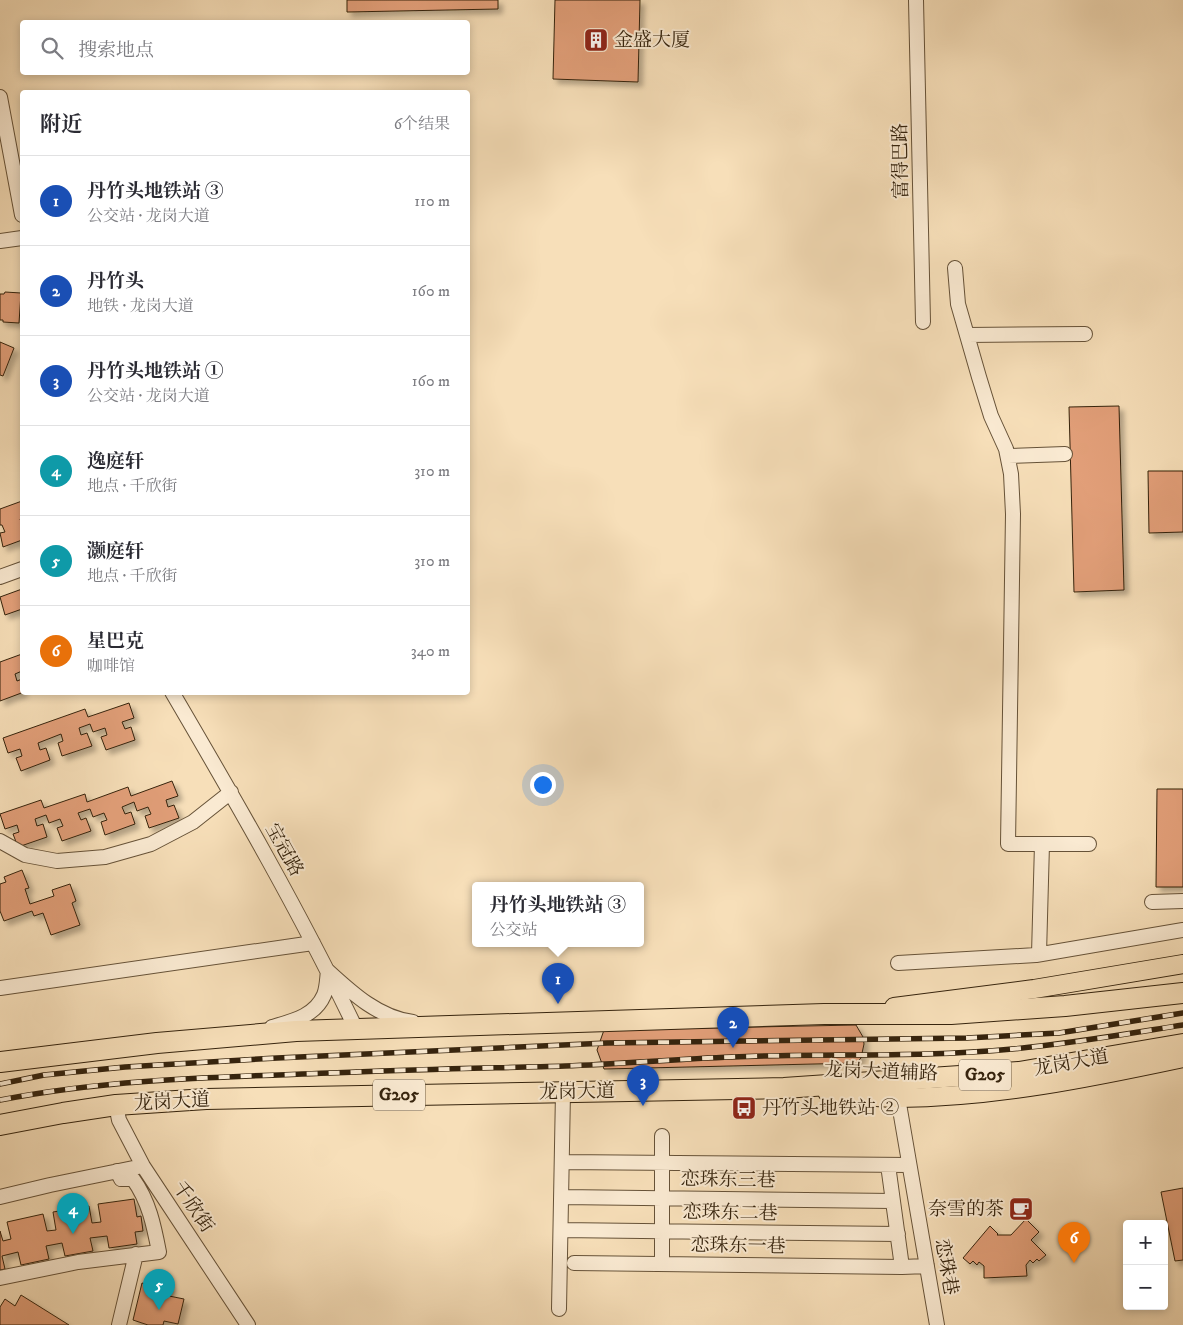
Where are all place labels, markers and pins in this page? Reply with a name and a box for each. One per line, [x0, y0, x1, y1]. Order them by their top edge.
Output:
building icon: 金盛大厦 [583, 27, 609, 53]
place label: 金盛大厦 [614, 29, 690, 52]
pin: 1 [542, 963, 574, 1004]
pin: 2 [717, 1007, 749, 1048]
pin: 3 [627, 1065, 659, 1106]
bus stop icon: 丹竹头地铁站 ② [731, 1095, 757, 1121]
place label: 丹竹头地铁站 ② [762, 1097, 899, 1120]
pin: 4 [57, 1193, 89, 1234]
cafe icon: 奈雪的茶 [1008, 1196, 1034, 1222]
place label: 奈雪的茶 [928, 1198, 1004, 1221]
pin: 6 [1058, 1222, 1090, 1263]
pin: 5 [143, 1269, 175, 1310]

